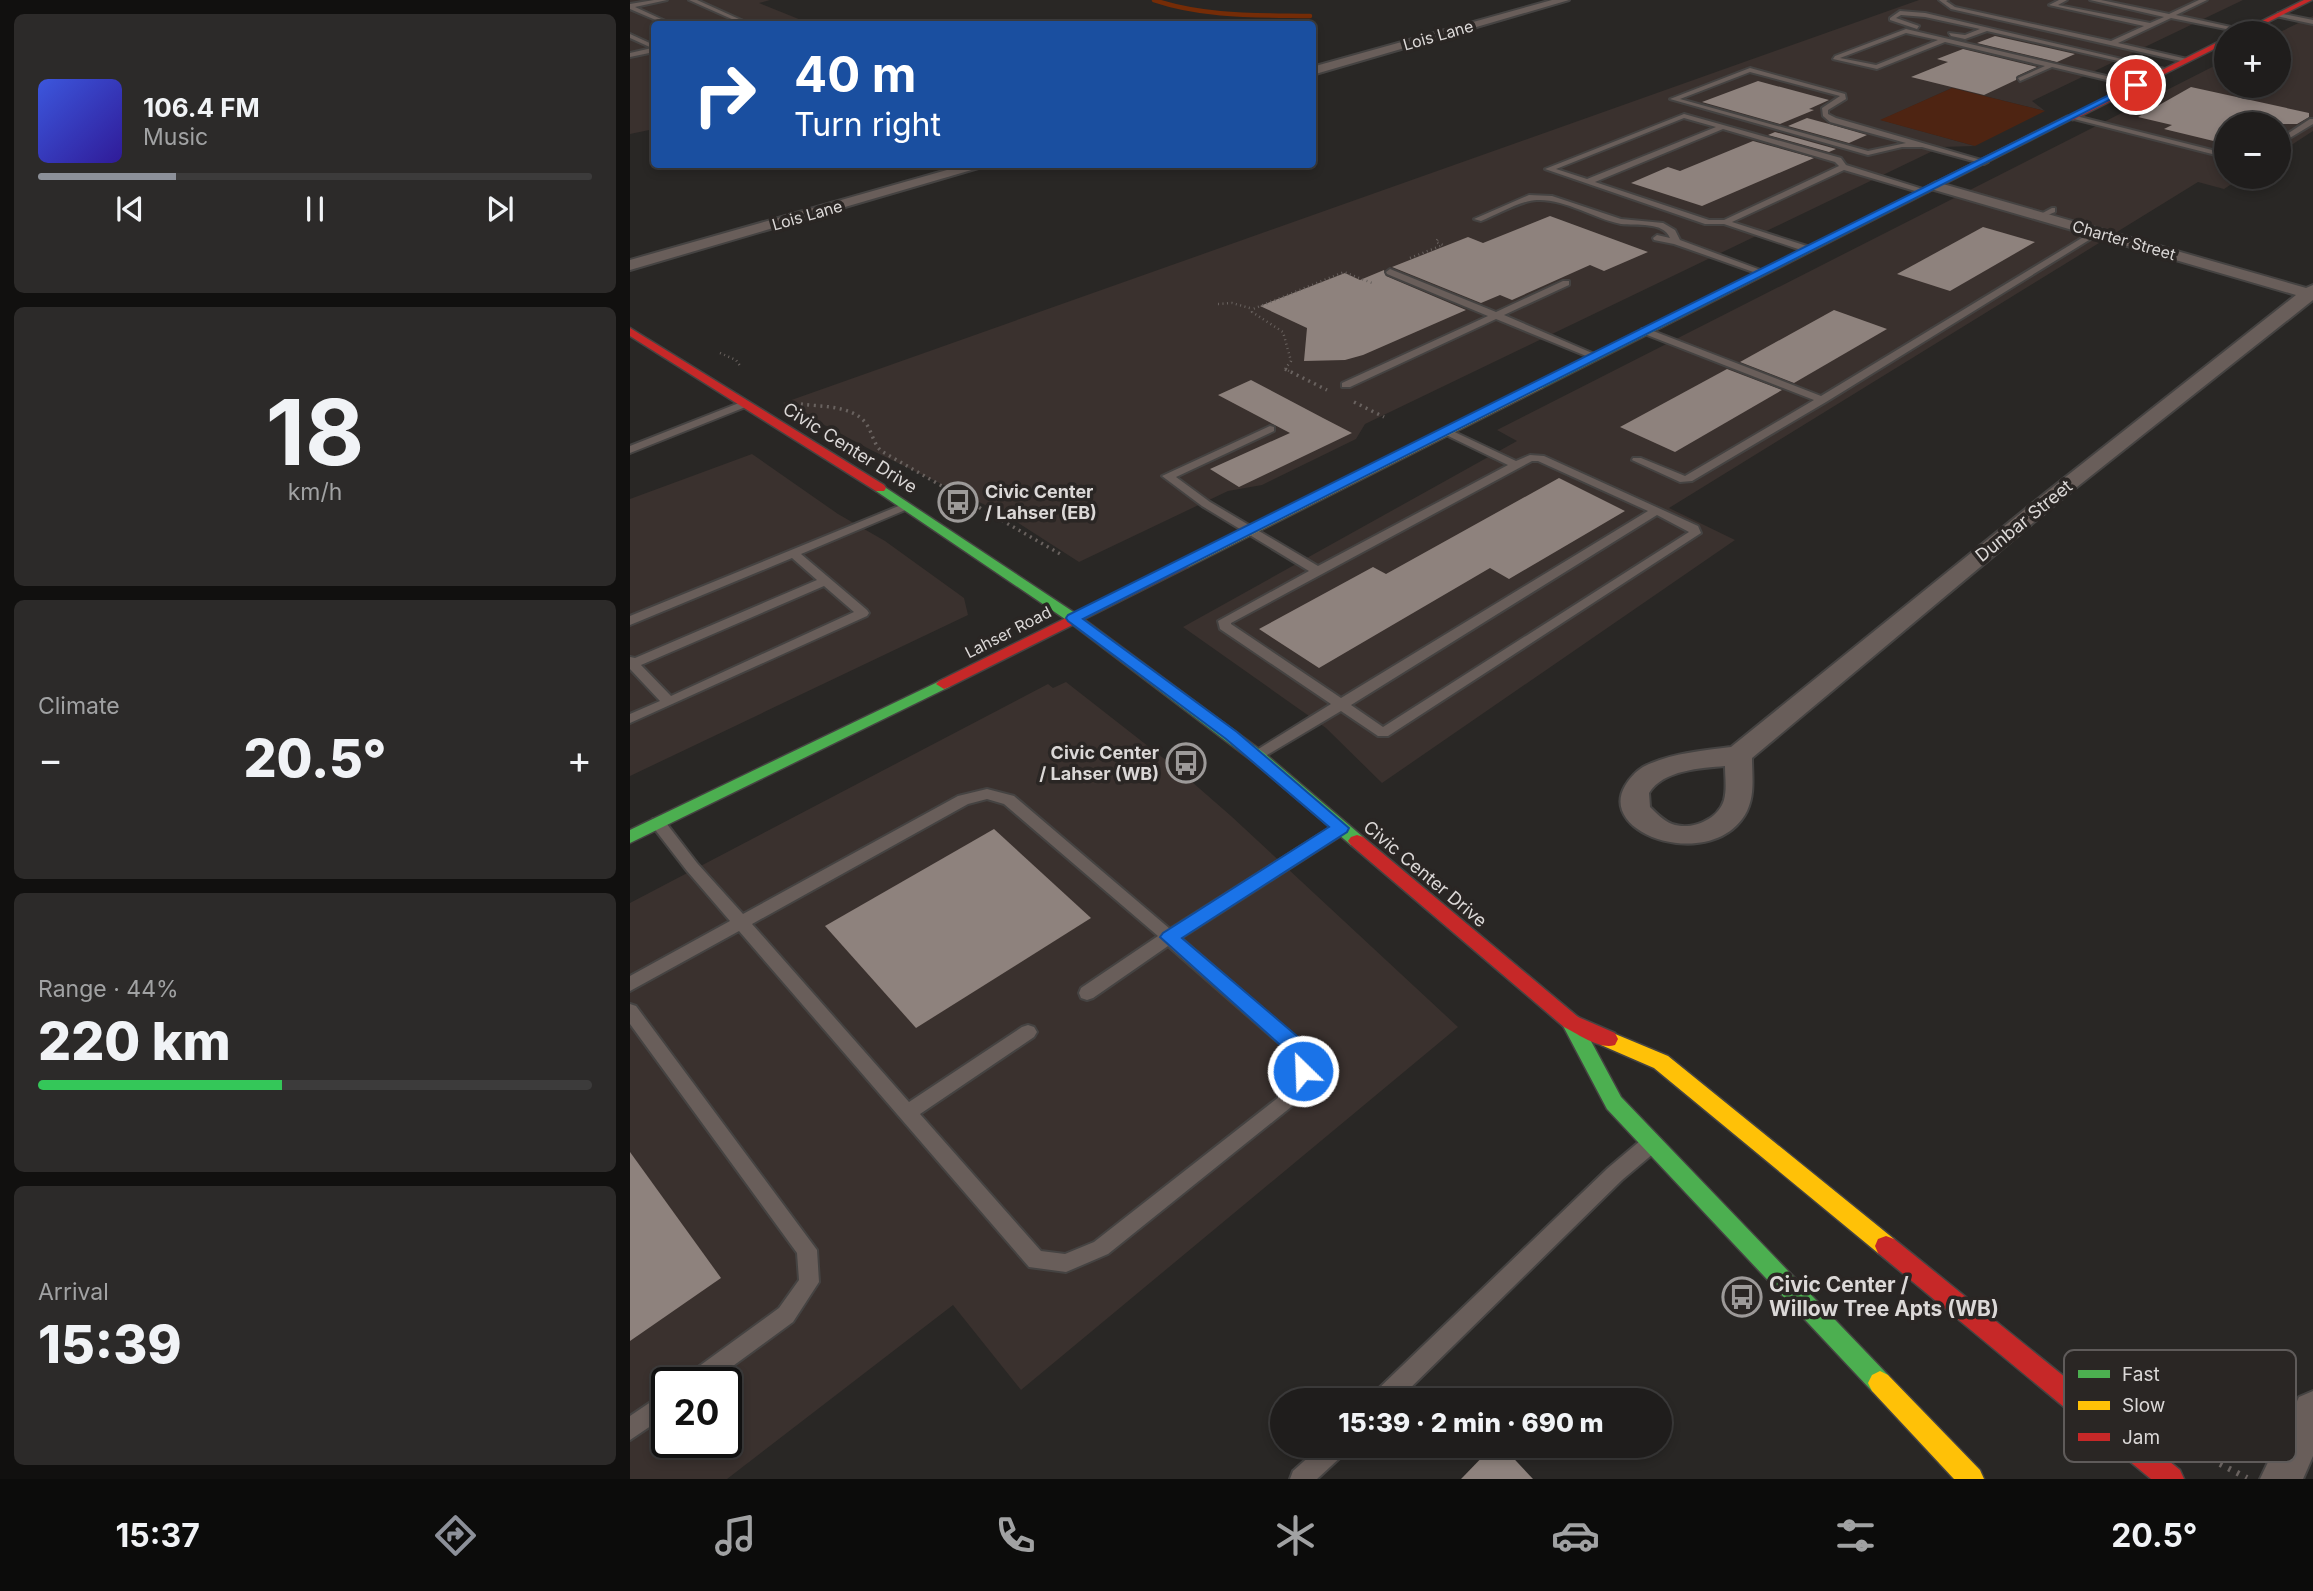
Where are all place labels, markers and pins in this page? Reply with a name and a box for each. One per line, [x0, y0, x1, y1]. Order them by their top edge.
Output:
pin [2106, 55, 2166, 115]
bus stop icon: Civic Center / Lahser (EB) [937, 481, 979, 523]
place label: Civic Center / Lahser (EB) [985, 481, 1097, 523]
place label: Civic Center / Lahser (WB) [1039, 742, 1159, 784]
bus stop icon: Civic Center / Lahser (WB) [1165, 742, 1207, 784]
place label: Civic Center / Willow Tree Apts (WB) [1769, 1272, 1999, 1321]
bus stop icon: Civic Center / Willow Tree Apts (WB) [1721, 1276, 1763, 1318]

